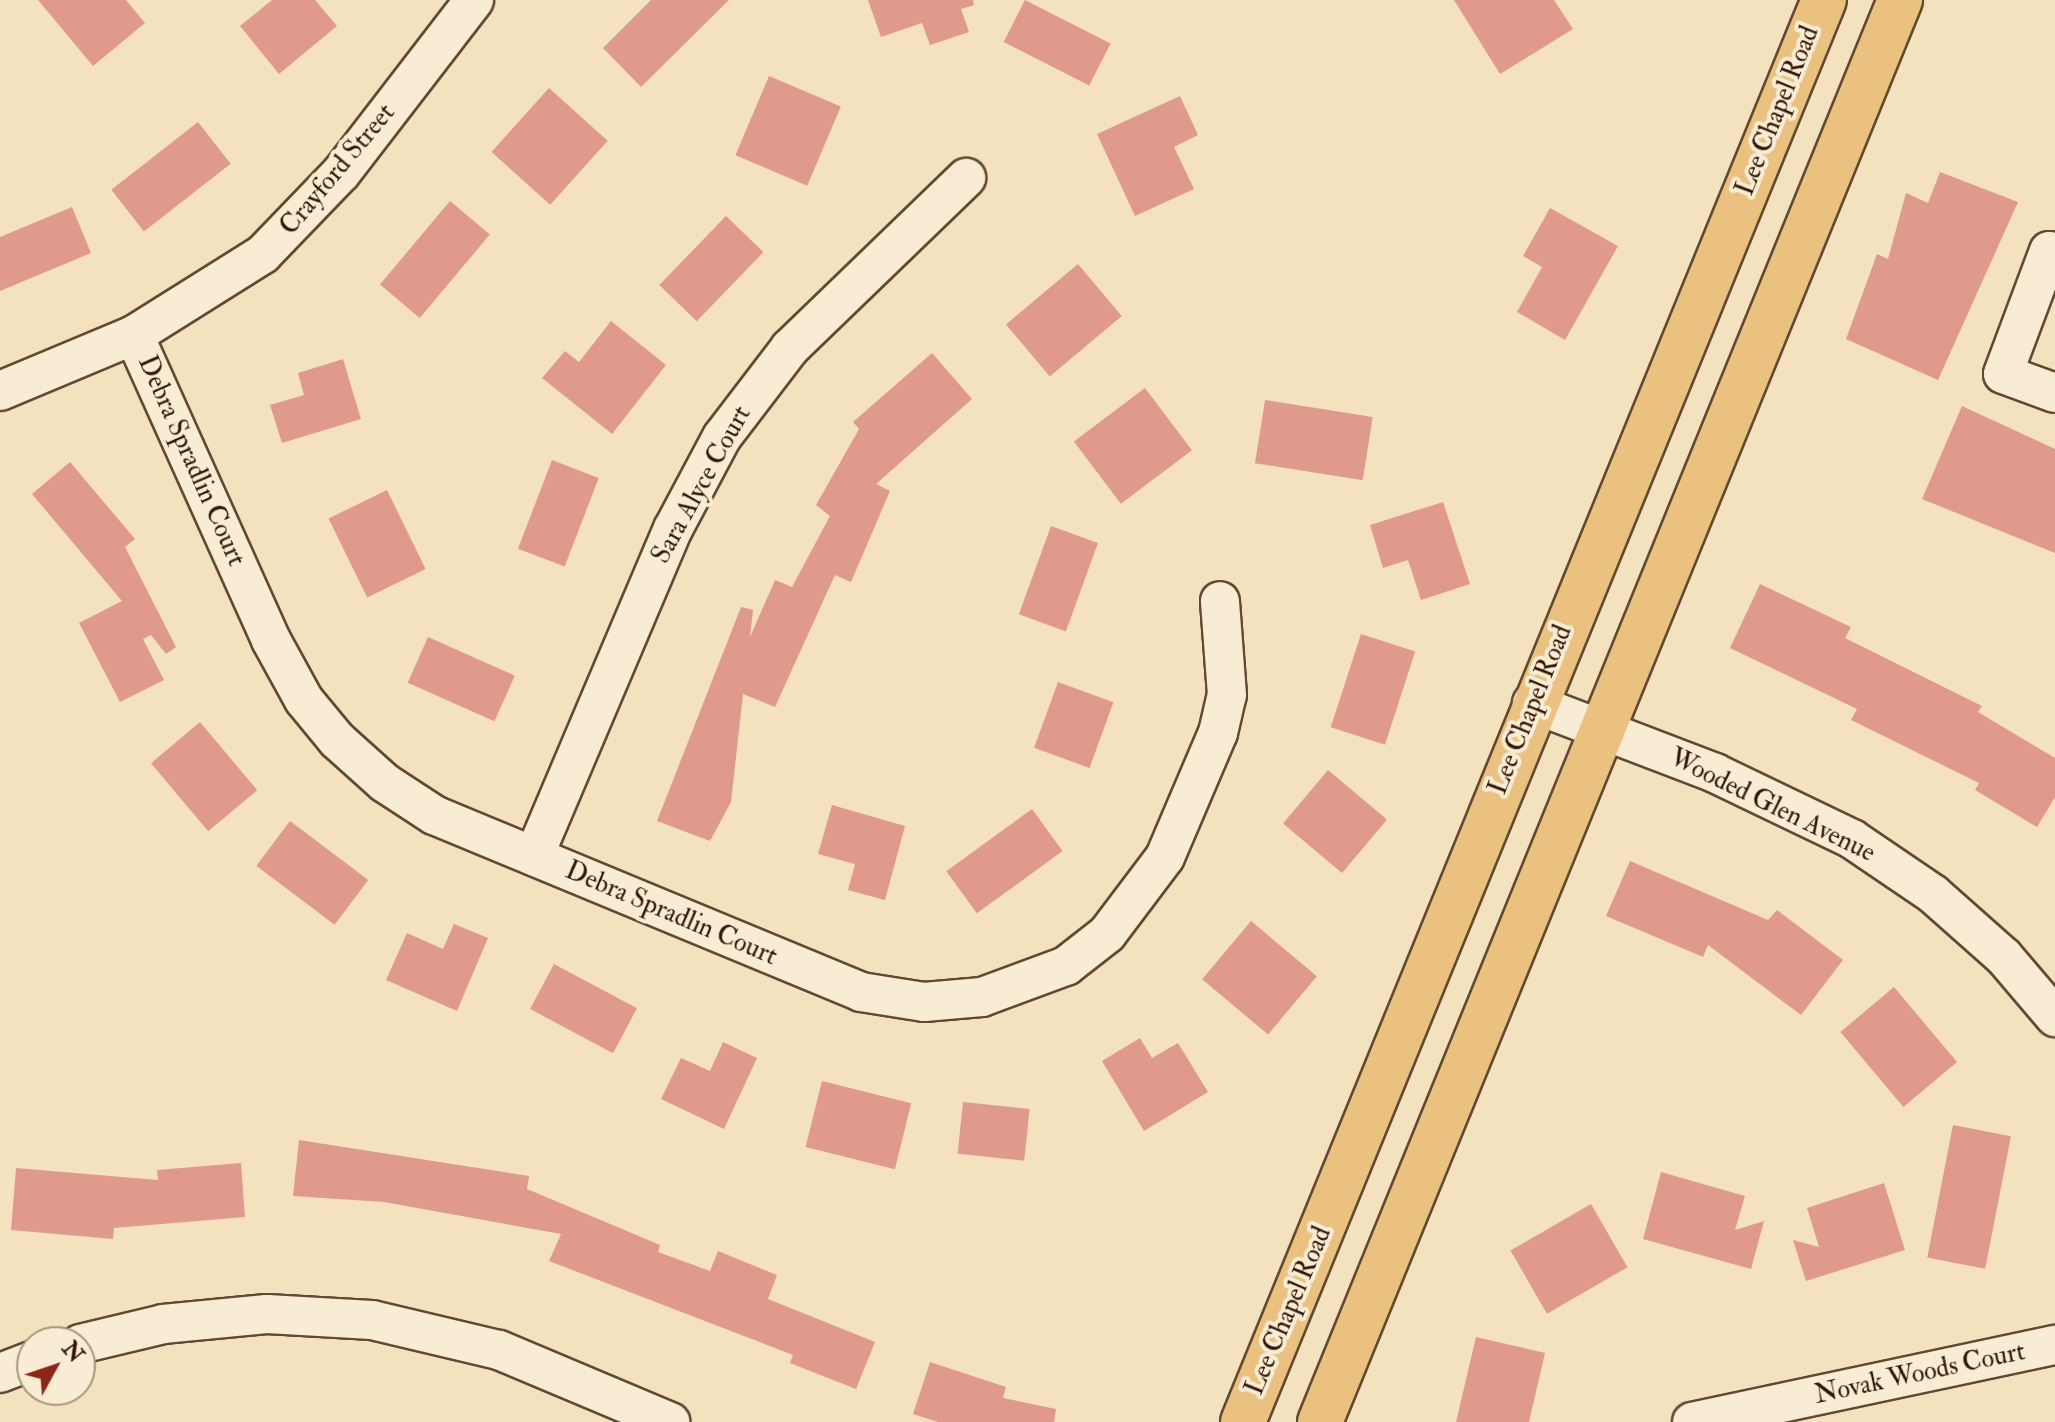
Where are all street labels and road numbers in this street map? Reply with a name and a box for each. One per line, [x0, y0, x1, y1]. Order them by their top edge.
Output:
street label: Lee Chapel Road [1730, 22, 1826, 200]
street label: Crayford Street [274, 98, 402, 242]
street label: Debra Spradlin Court [131, 351, 251, 571]
street label: Sara Alyce Court [646, 401, 758, 569]
street label: Lee Chapel Road [1483, 621, 1579, 799]
street label: Wooded Glen Avenue [1664, 743, 1880, 869]
street label: Debra Spradlin Court [561, 855, 781, 973]
street label: Lee Chapel Road [1239, 1222, 1339, 1400]
street label: Novak Woods Court [1812, 1336, 2028, 1412]

